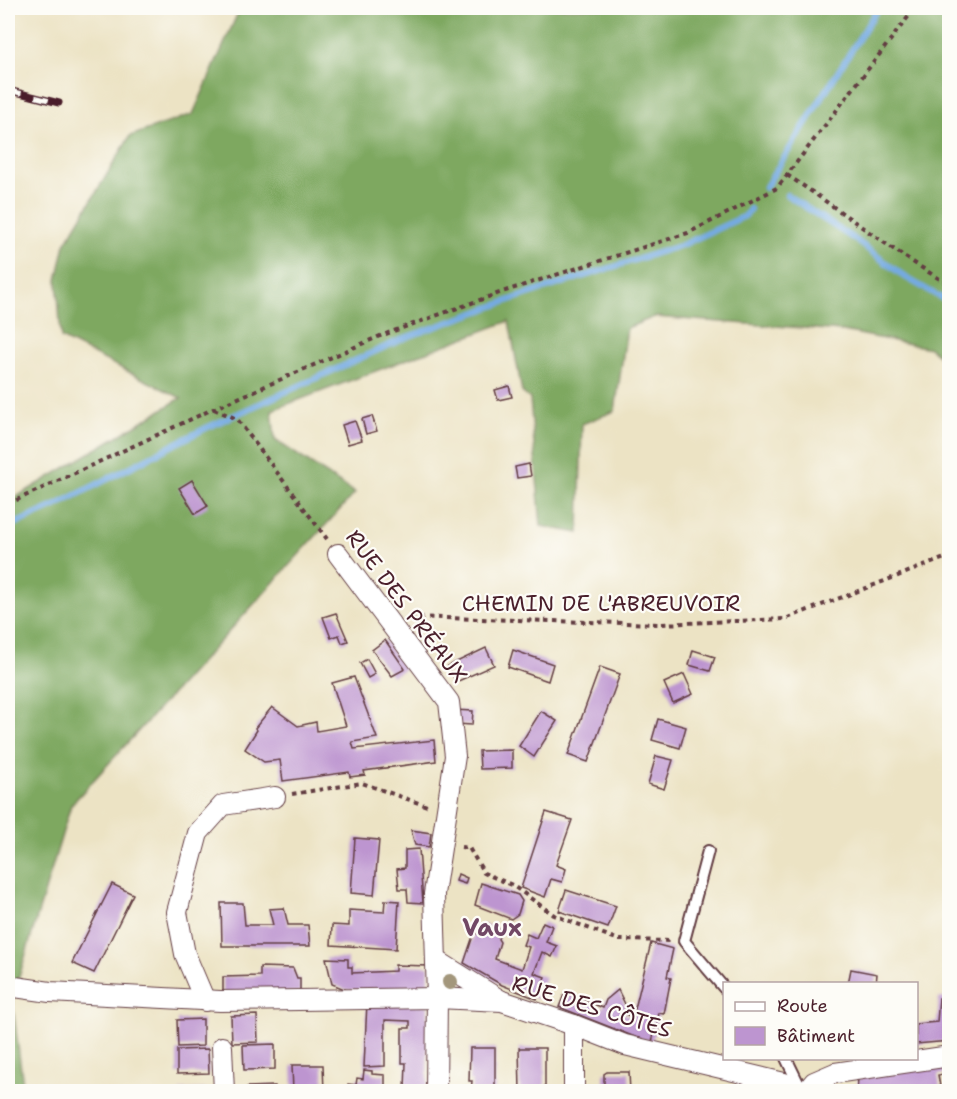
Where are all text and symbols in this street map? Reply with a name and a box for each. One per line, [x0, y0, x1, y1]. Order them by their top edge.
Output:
street label: RUE DES PRÉAUX [339, 524, 474, 689]
street label: CHEMIN DE L'ABREUVOIR [462, 589, 740, 618]
district label: Vaux [462, 912, 522, 944]
street label: RUE DES CÔTES [509, 968, 675, 1045]
legend [723, 982, 918, 1060]
text: Route [777, 994, 828, 1018]
text: Bâtiment [777, 1024, 855, 1048]

